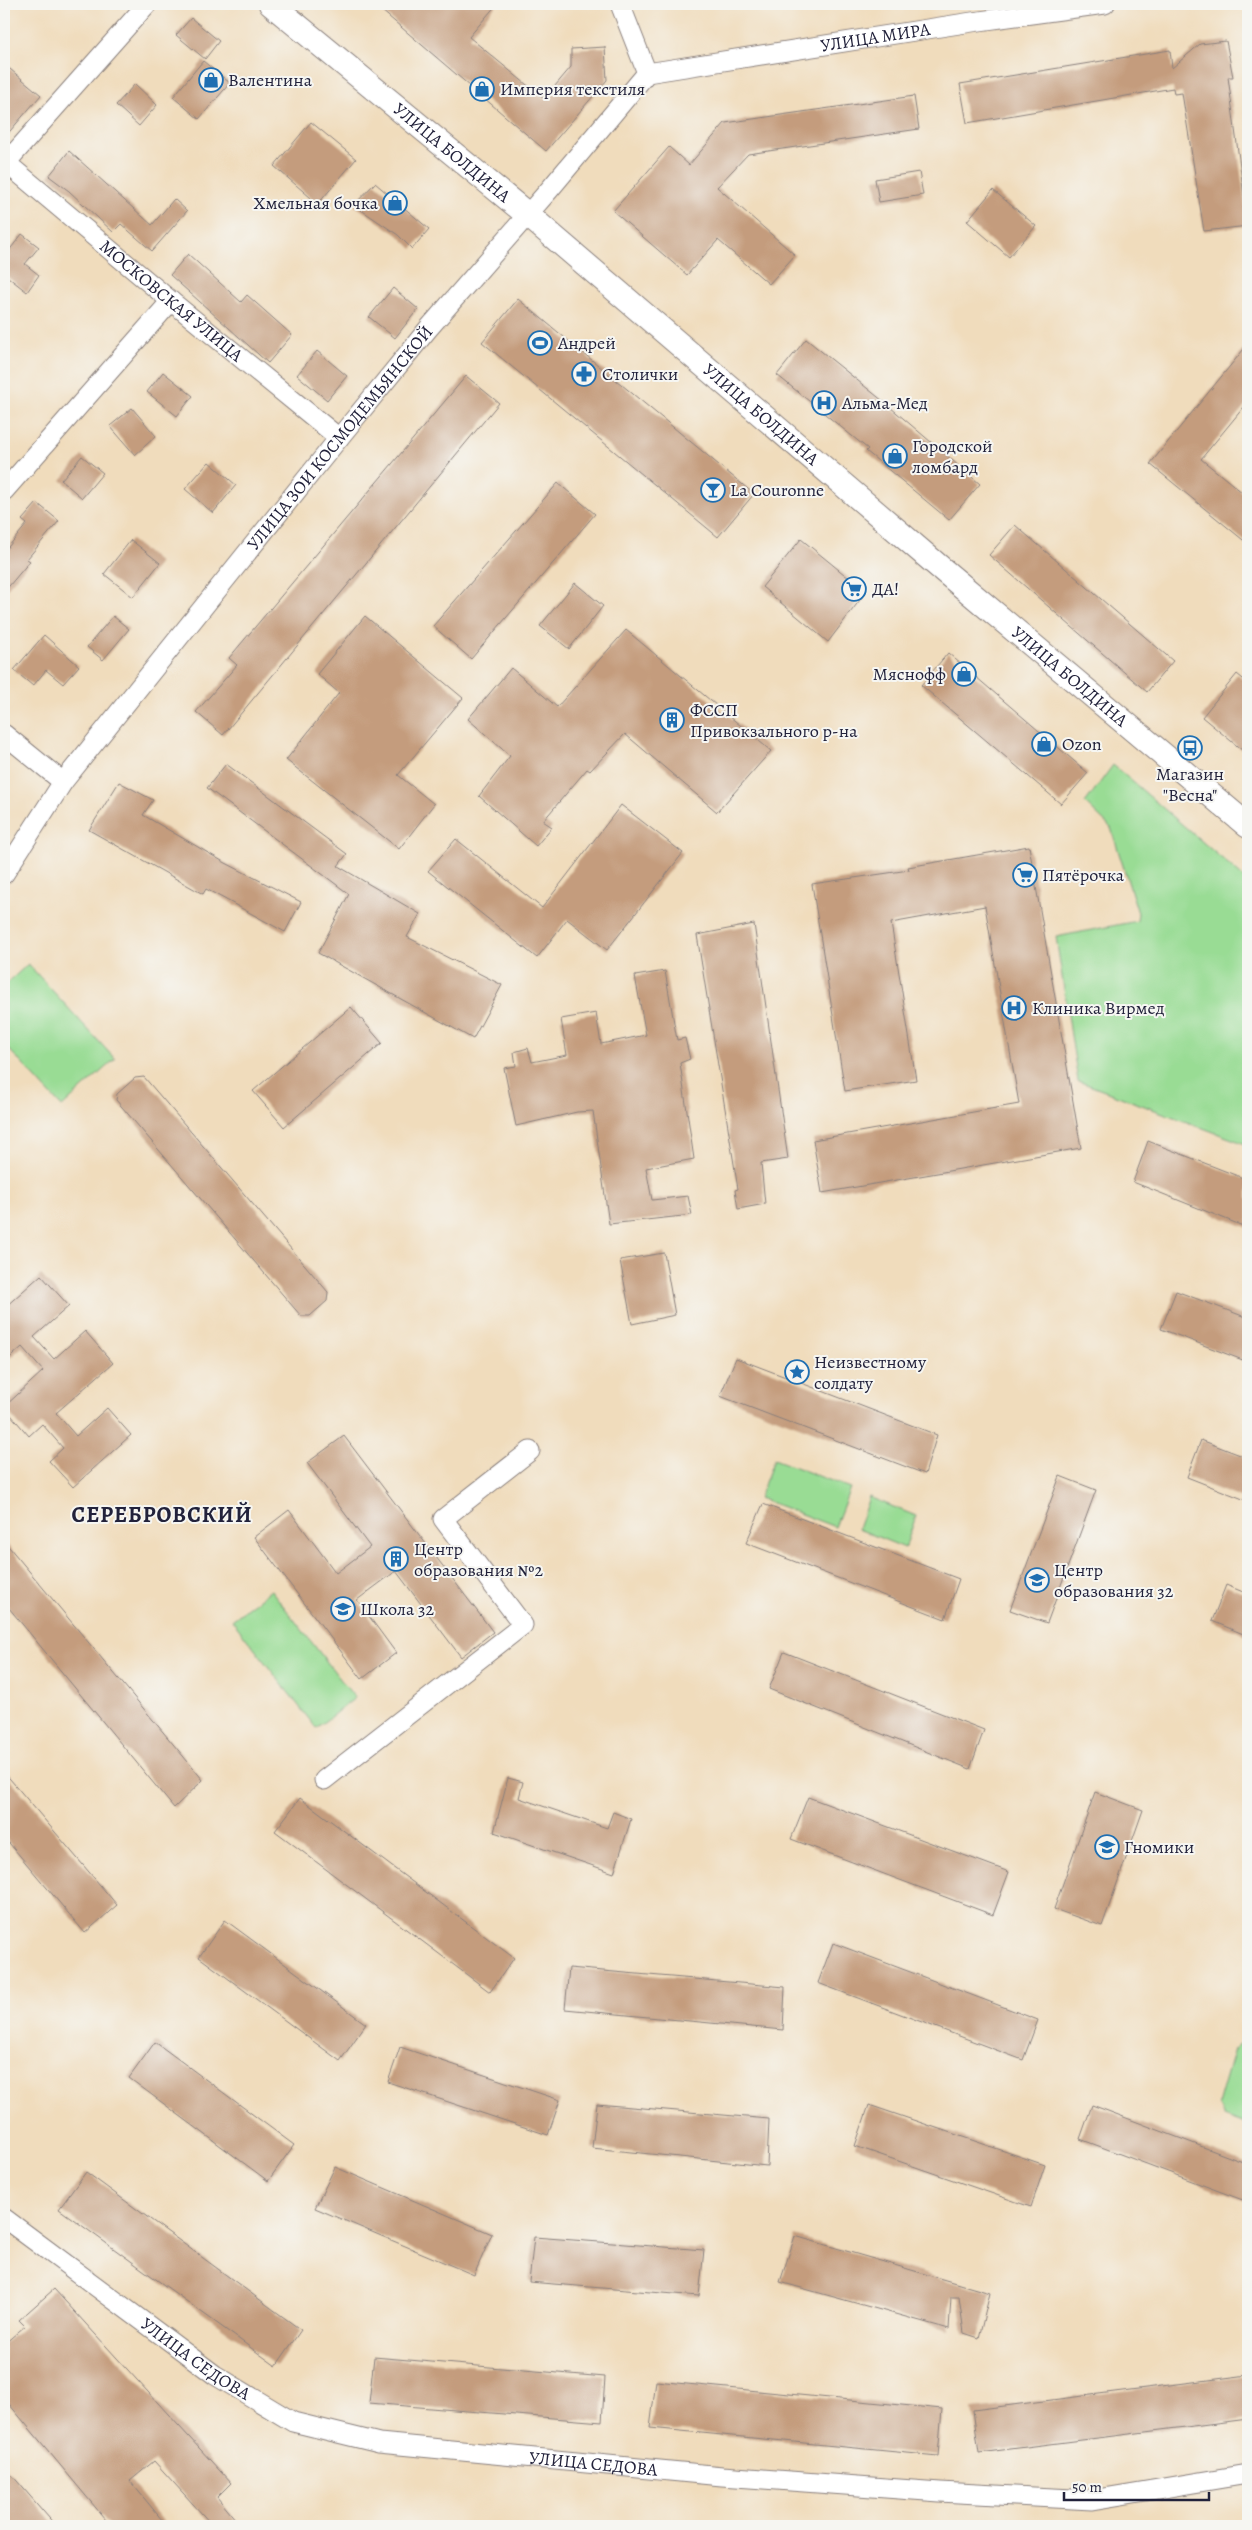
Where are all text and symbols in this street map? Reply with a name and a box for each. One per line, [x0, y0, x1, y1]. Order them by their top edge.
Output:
street label: УЛИЦА МИРА [819, 17, 932, 58]
shop icon: Валентина [198, 67, 224, 93]
place label: Валентина [228, 68, 313, 92]
shop icon: Империя текстиля [469, 76, 495, 102]
place label: Империя текстиля [500, 77, 645, 101]
street label: УЛИЦА БОЛДИНА [388, 97, 516, 208]
shop icon: Хмельная бочка [382, 190, 408, 216]
place label: Хмельная бочка [254, 191, 379, 215]
street label: МОСКОВСКАЯ УЛИЦА [95, 234, 248, 367]
street label: УЛИЦА ЗОИ КОСМОДЕМЬЯНСКОЙ [242, 320, 438, 555]
sports icon: Андрей [527, 330, 553, 356]
place label: Андрей [557, 331, 616, 355]
street label: УЛИЦА БОЛДИНА [698, 358, 824, 471]
pharmacy icon: Столички [571, 361, 597, 387]
place label: Столички [602, 362, 678, 386]
hospital icon: Альма-Мед [811, 390, 837, 416]
place label: Альма-Мед [841, 391, 928, 415]
place label: Городской ломбард [912, 434, 993, 479]
shop icon: Городской ломбард [882, 443, 908, 469]
bar icon: La Couronne [700, 477, 726, 503]
place label: La Couronne [730, 478, 824, 502]
supermarket icon: ДА! [841, 576, 867, 602]
place label: ДА! [872, 577, 899, 601]
street label: УЛИЦА БОЛДИНА [1006, 620, 1133, 733]
shop icon: Мяснофф [951, 661, 977, 687]
place label: Мяснофф [873, 662, 946, 686]
place label: ФССП Привокзального р-на [690, 698, 858, 743]
building icon: ФССП Привокзального р-на [659, 707, 685, 733]
shop icon: Ozon [1031, 731, 1057, 757]
place label: Ozon [1062, 732, 1102, 756]
bus stop icon: Магазин "Весна" [1177, 735, 1203, 761]
place label: Магазин "Весна" [1156, 762, 1224, 807]
supermarket icon: Пятёрочка [1012, 862, 1038, 888]
place label: Пятёрочка [1042, 863, 1125, 887]
hospital icon: Клиника Вирмед [1001, 995, 1027, 1021]
place label: Клиника Вирмед [1032, 996, 1165, 1020]
place label: Неизвестному солдату [814, 1350, 927, 1395]
place icon: Неизвестному солдату [784, 1359, 810, 1385]
district label: СЕРЕБРОВСКИЙ [72, 1500, 252, 1530]
place label: Центр образования №2 [414, 1537, 543, 1582]
building icon: Центр образования №2 [383, 1546, 409, 1572]
place label: Центр образования 32 [1054, 1558, 1174, 1603]
school or university icon: Центр образования 32 [1024, 1567, 1050, 1593]
school or university icon: Школа 32 [330, 1596, 356, 1622]
place label: Школа 32 [360, 1597, 434, 1621]
school or university icon: Гномики [1094, 1834, 1120, 1860]
place label: Гномики [1124, 1835, 1194, 1859]
street label: УЛИЦА СЕДОВА [136, 2312, 255, 2406]
street label: УЛИЦА СЕДОВА [528, 2446, 659, 2482]
scale bar [1064, 2470, 1210, 2502]
text: 50 m [1072, 2477, 1102, 2497]

